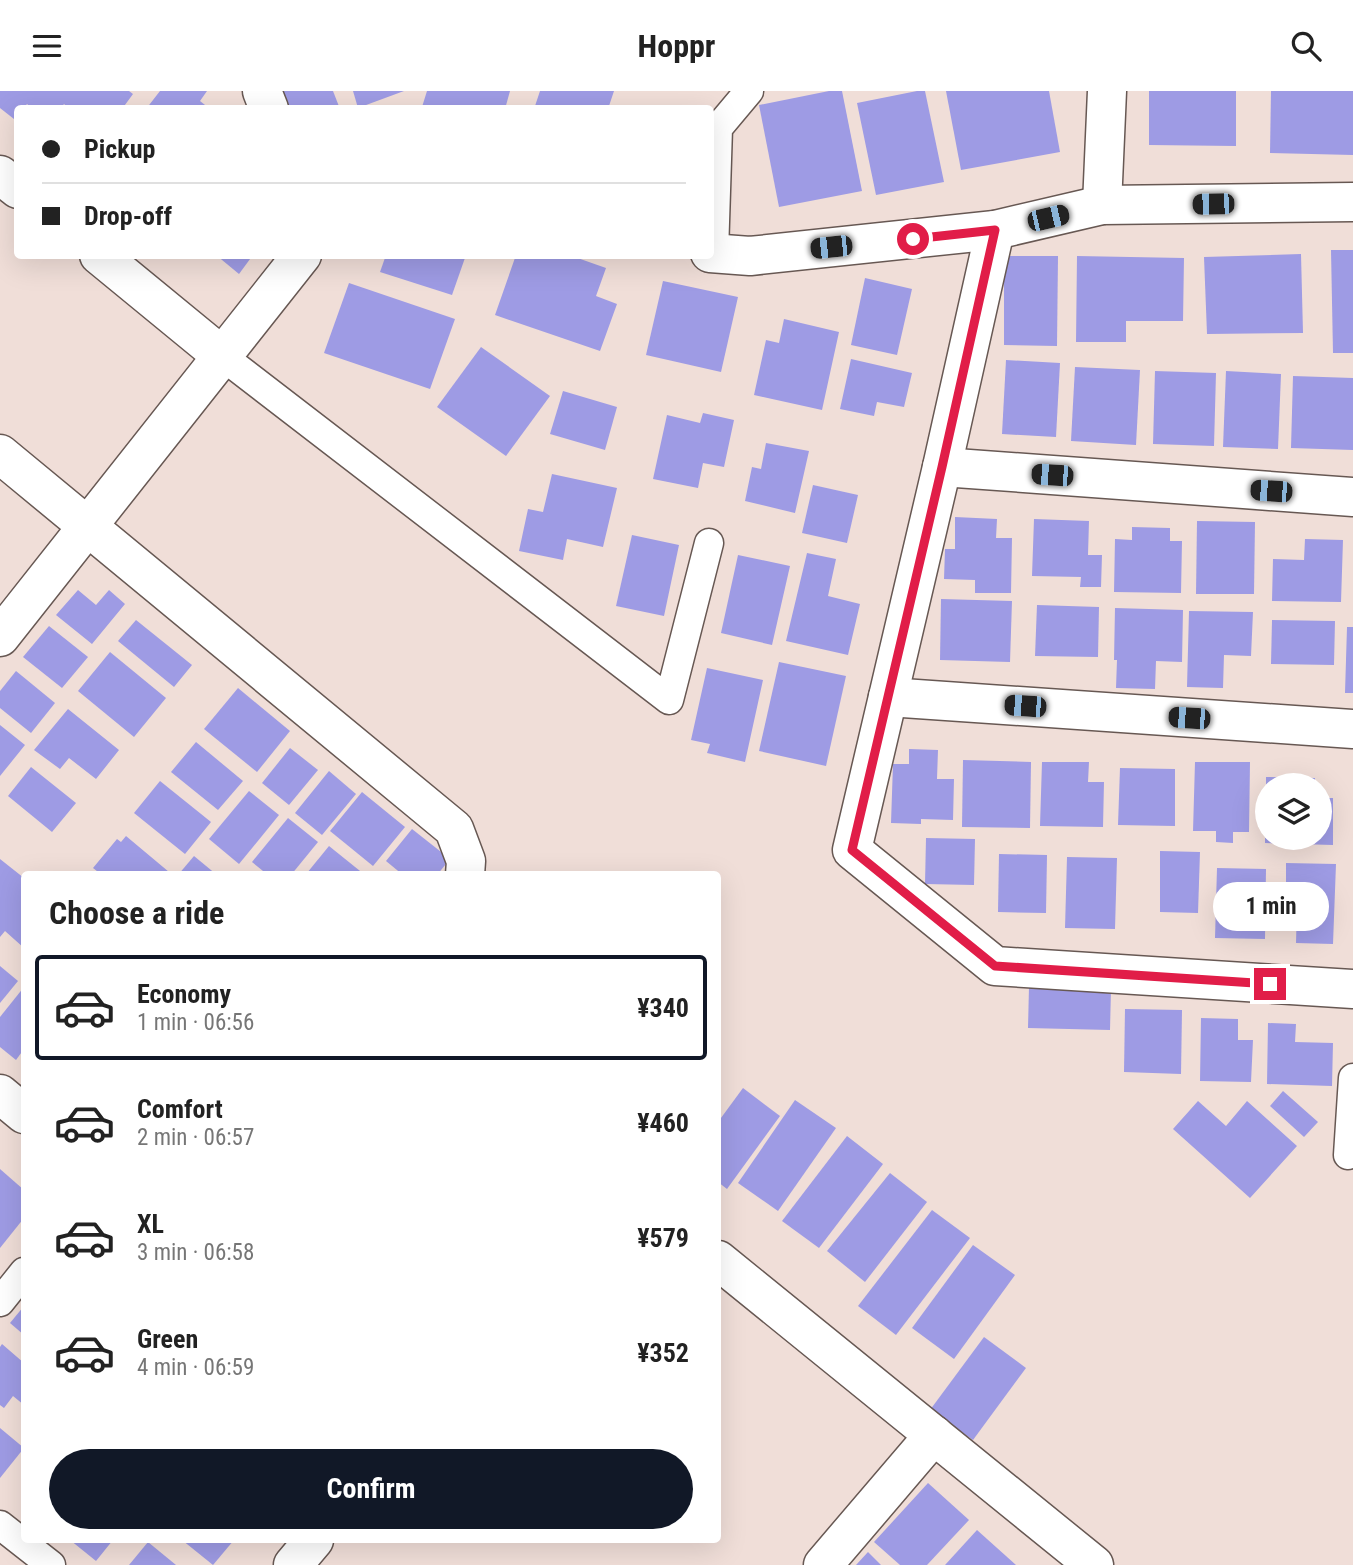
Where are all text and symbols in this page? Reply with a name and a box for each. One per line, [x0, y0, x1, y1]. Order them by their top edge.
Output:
icon: menu [28, 27, 66, 65]
text: Hoppr [638, 27, 715, 65]
icon: search [1287, 27, 1325, 65]
text: Pickup [84, 134, 155, 164]
car [1192, 193, 1235, 215]
text: Drop-off [84, 201, 172, 231]
car [1026, 203, 1071, 233]
route start [897, 223, 929, 255]
car [810, 234, 853, 260]
car [1031, 463, 1074, 487]
car [1250, 479, 1293, 503]
car [1004, 694, 1047, 718]
car [1168, 706, 1211, 730]
map controls [1255, 773, 1332, 850]
button: layers [1255, 773, 1332, 850]
callout: 1 min [1212, 883, 1328, 931]
text: 1 min [1245, 893, 1297, 920]
text: Choose a ride [49, 894, 224, 932]
route end [1254, 968, 1286, 1000]
icon: car [53, 976, 116, 1039]
text: Economy [137, 979, 231, 1009]
text: ¥340 [637, 993, 689, 1023]
text: 1 min · 06:56 [137, 1009, 254, 1036]
icon: car [53, 1091, 116, 1154]
text: Comfort [137, 1094, 223, 1124]
text: ¥460 [637, 1108, 689, 1138]
text: 2 min · 06:57 [137, 1124, 254, 1151]
icon: car [53, 1206, 116, 1269]
text: XL [137, 1209, 164, 1239]
text: ¥579 [637, 1223, 689, 1253]
text: 3 min · 06:58 [137, 1239, 254, 1266]
icon: car [53, 1321, 116, 1384]
text: Green [137, 1324, 198, 1354]
text: ¥352 [637, 1338, 689, 1368]
text: 4 min · 06:59 [137, 1354, 254, 1381]
button: Confirm [49, 1449, 693, 1529]

